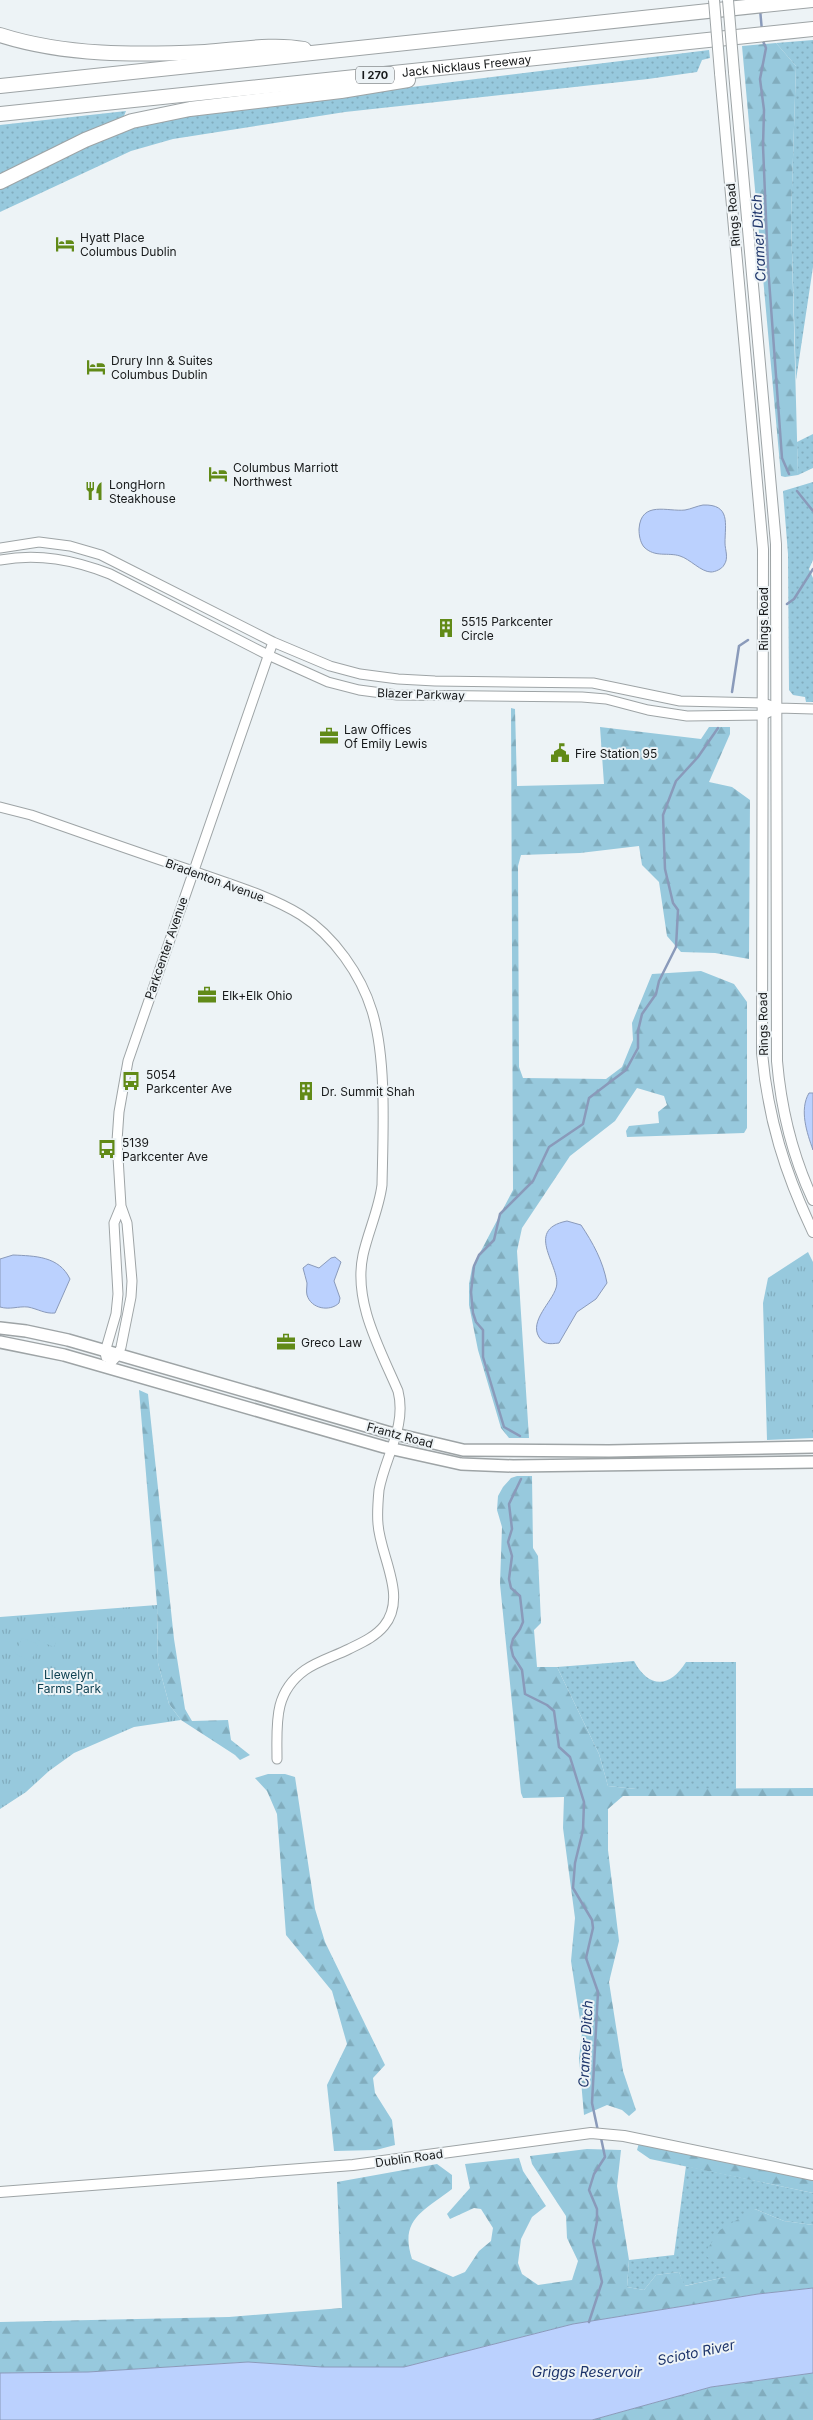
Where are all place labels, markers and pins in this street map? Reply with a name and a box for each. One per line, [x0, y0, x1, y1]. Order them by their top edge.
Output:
place label: Hyatt Place Columbus Dublin [80, 230, 177, 259]
hotel icon: Hyatt Place Columbus Dublin [54, 233, 76, 255]
place label: Drury Inn & Suites Columbus Dublin [111, 353, 213, 382]
hotel icon: Drury Inn & Suites Columbus Dublin [85, 356, 107, 378]
place label: Columbus Marriott Northwest [233, 460, 338, 489]
hotel icon: Columbus Marriott Northwest [207, 463, 229, 485]
place label: LongHorn Steakhouse [109, 477, 176, 506]
restaurant icon: LongHorn Steakhouse [83, 480, 105, 502]
place label: 5515 Parkcenter Circle [461, 614, 553, 643]
building icon: 5515 Parkcenter Circle [435, 617, 457, 639]
place label: Law Offices Of Emily Lewis [344, 722, 427, 751]
office icon: Law Offices Of Emily Lewis [318, 725, 340, 747]
public building icon: Fire Station 95 [549, 742, 571, 764]
place label: Fire Station 95 [575, 746, 657, 761]
office icon: Elk+Elk Ohio [196, 984, 218, 1006]
place label: Elk+Elk Ohio [222, 988, 293, 1003]
place label: 5054 Parkcenter Ave [146, 1067, 232, 1096]
bus stop icon: 5054 Parkcenter Ave [120, 1070, 142, 1092]
building icon: Dr. Summit Shah [295, 1080, 317, 1102]
place label: Dr. Summit Shah [321, 1084, 415, 1099]
place label: 5139 Parkcenter Ave [122, 1135, 208, 1164]
bus stop icon: 5139 Parkcenter Ave [96, 1138, 118, 1160]
office icon: Greco Law [275, 1331, 297, 1353]
place label: Greco Law [301, 1335, 362, 1350]

